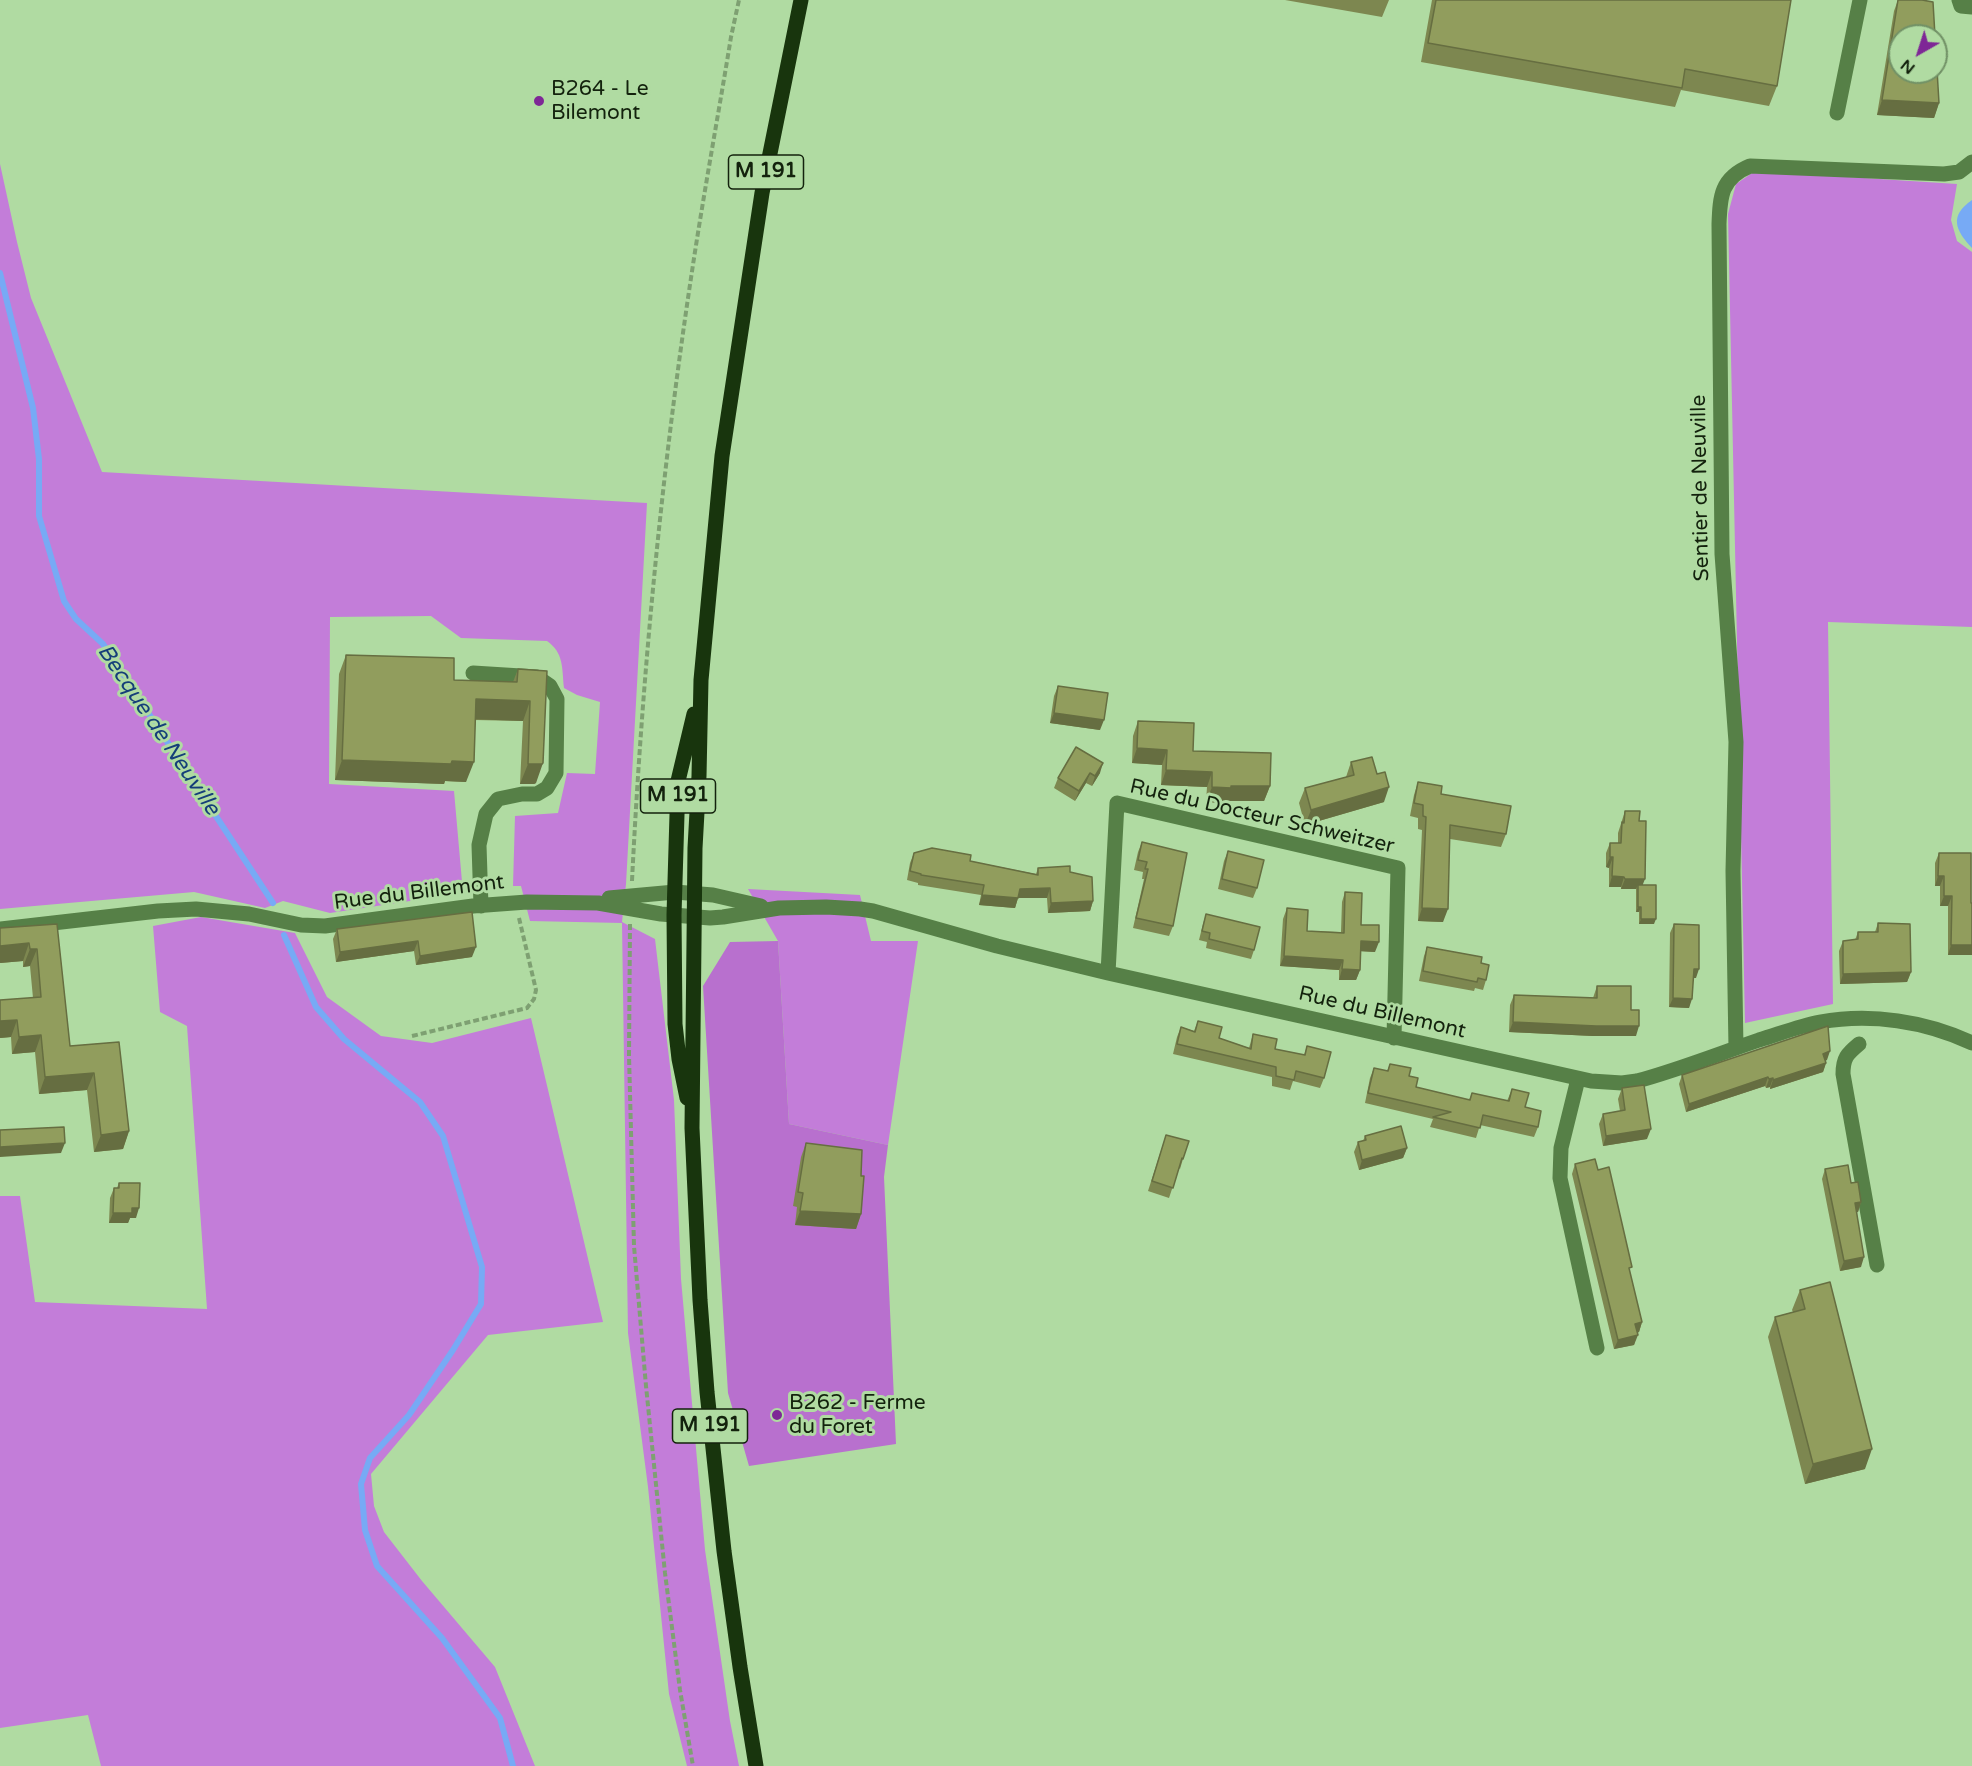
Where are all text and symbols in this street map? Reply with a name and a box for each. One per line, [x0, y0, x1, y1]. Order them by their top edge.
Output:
north arrow [1888, 24, 1948, 84]
text: N [1897, 55, 1919, 78]
place label: B264 - Le Bilemont [551, 76, 649, 126]
marker: B264 - Le Bilemont [532, 94, 546, 108]
road number: M 191 [728, 155, 804, 189]
street label: Sentier de Neuville [1687, 395, 1715, 581]
water label: Becque de Neuville [91, 640, 225, 820]
street label: Rue du Docteur Schweitzer [1127, 774, 1397, 860]
road number: M 191 [640, 779, 716, 813]
street label: Rue du Billemont [333, 870, 505, 916]
street label: Rue du Billemont [1296, 981, 1468, 1045]
place label: B262 - Ferme du Foret [789, 1390, 926, 1440]
marker: B262 - Ferme du Foret [770, 1408, 784, 1422]
road number: M 191 [672, 1409, 748, 1443]

